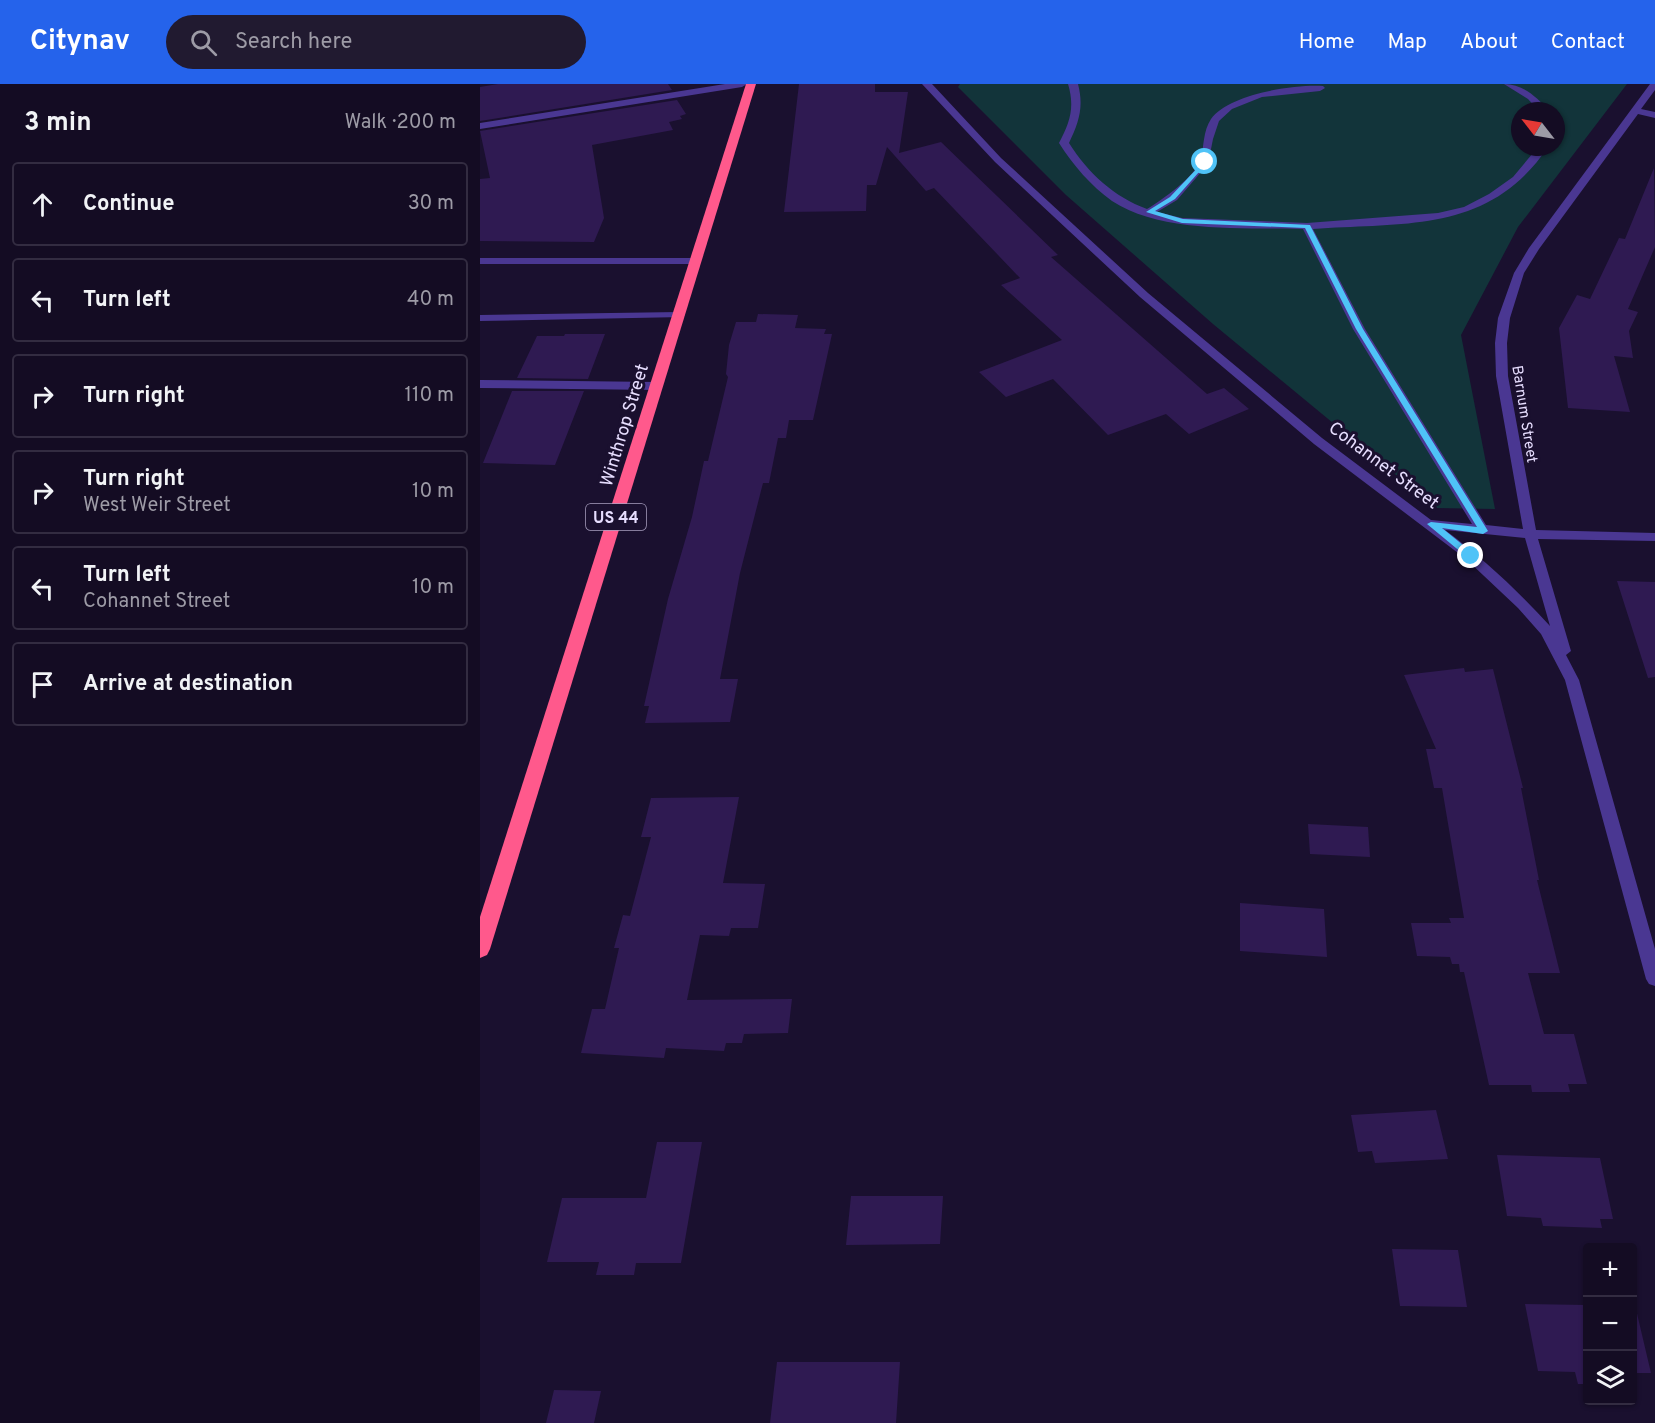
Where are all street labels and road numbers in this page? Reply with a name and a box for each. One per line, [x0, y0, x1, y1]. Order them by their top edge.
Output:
street label: Winthrop Street [596, 361, 655, 489]
street label: Barnum Street [1506, 364, 1541, 464]
street label: Cohannet Street [1323, 417, 1443, 515]
road number: US 44 [586, 504, 646, 530]

